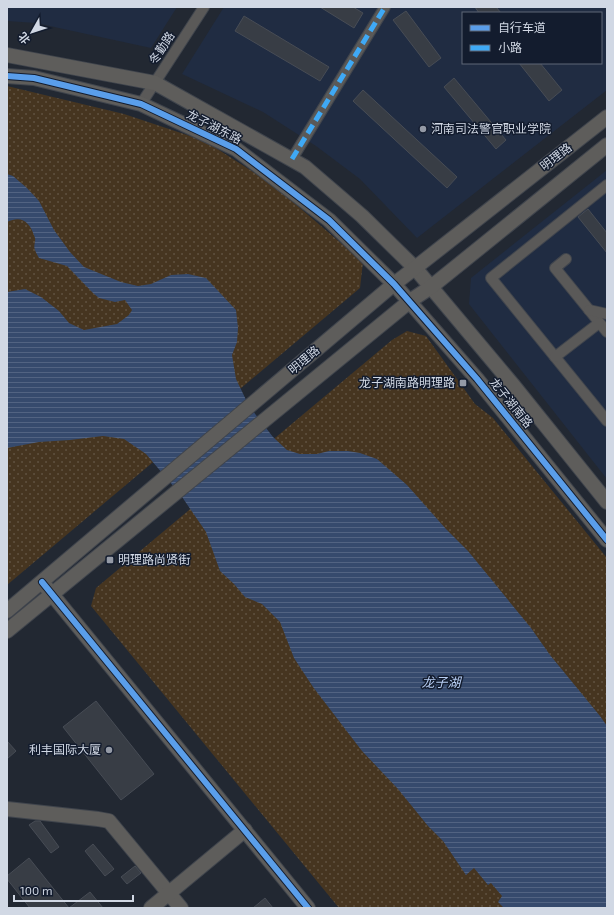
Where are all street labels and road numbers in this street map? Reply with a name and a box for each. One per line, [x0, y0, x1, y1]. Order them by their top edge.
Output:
street label: 冬勤路 [145, 29, 177, 66]
street label: 龙子湖东路 [185, 106, 244, 146]
street label: 明理路 [537, 140, 574, 173]
street label: 明理路 [285, 342, 322, 376]
street label: 龙子湖南路 [487, 375, 536, 430]

